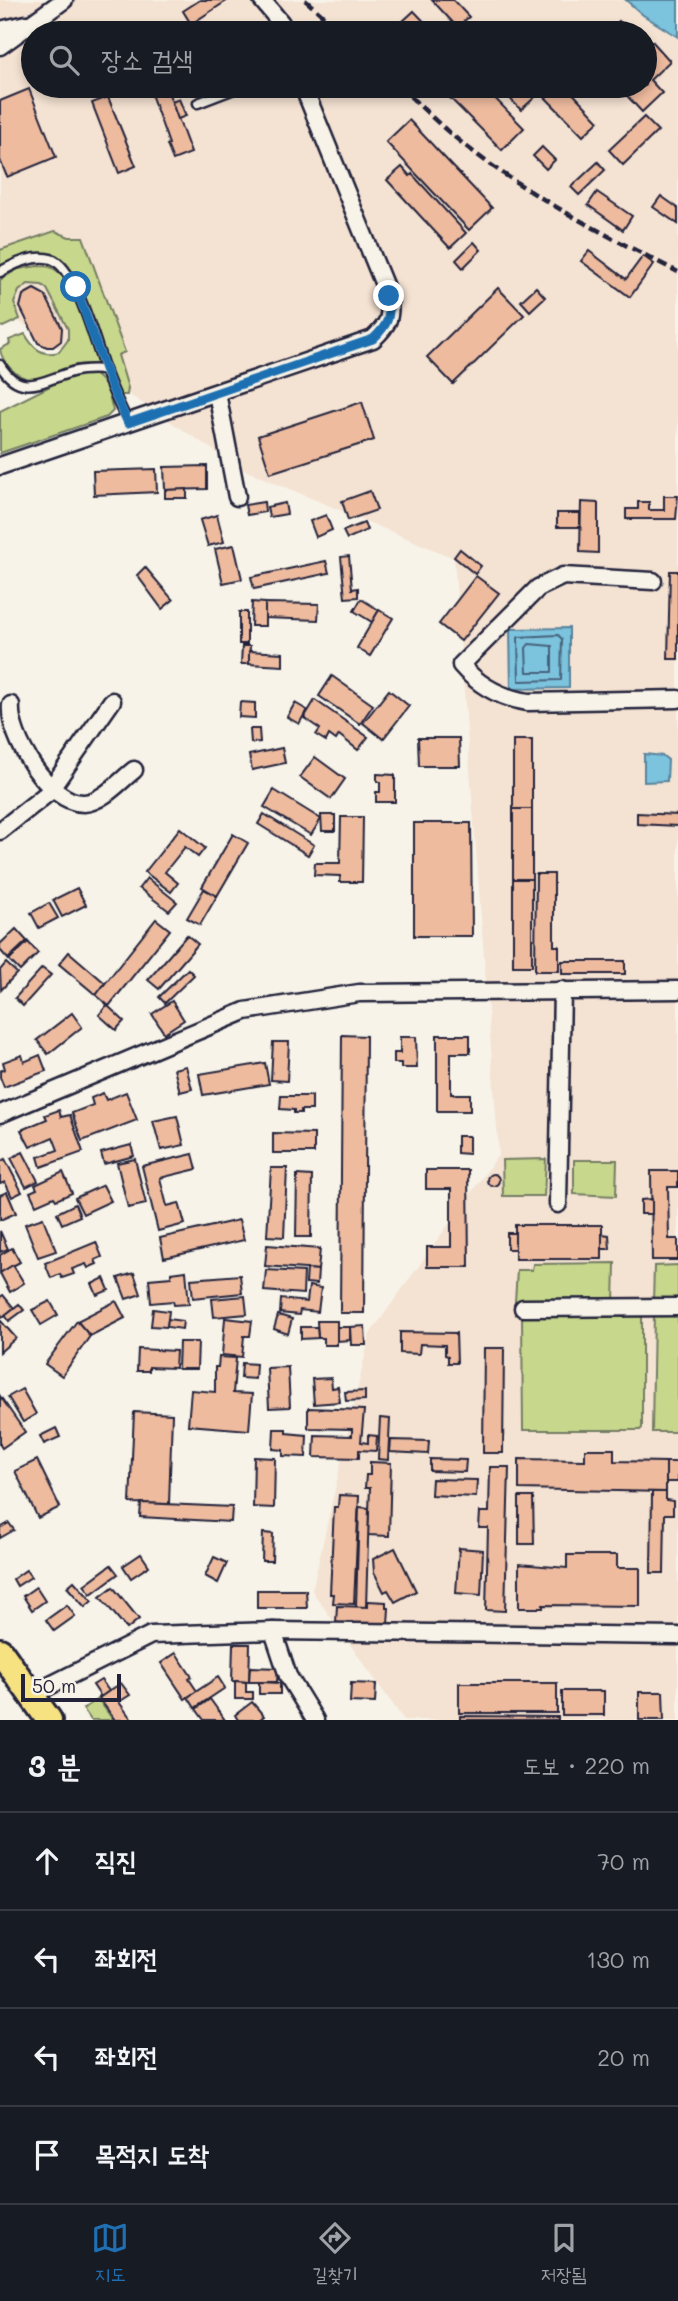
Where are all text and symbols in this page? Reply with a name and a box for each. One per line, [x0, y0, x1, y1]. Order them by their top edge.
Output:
search box [21, 21, 657, 98]
icon: search [45, 41, 83, 79]
text: 장소 검색 [101, 42, 193, 76]
route start [60, 271, 91, 302]
route end [373, 280, 404, 311]
scale bar [21, 1671, 121, 1703]
text: 50 m [32, 1673, 76, 1698]
text: 3 분 [28, 1745, 81, 1785]
text: 도보 · 220 m [523, 1750, 650, 1780]
icon: ahead [28, 1842, 66, 1880]
text: 직진 [95, 1843, 137, 1877]
text: 70 m [597, 1846, 650, 1876]
icon: left [28, 1940, 66, 1978]
text: 좌회전 [95, 1941, 158, 1975]
text: 130 m [586, 1944, 650, 1974]
icon: left [28, 2038, 66, 2076]
text: 좌회전 [95, 2039, 158, 2073]
text: 20 m [597, 2042, 650, 2072]
icon: arrive [28, 2136, 66, 2174]
text: 목적지 도착 [95, 2137, 209, 2171]
tab: 지도 [91, 2219, 129, 2288]
tab: 길찾기 [312, 2219, 358, 2288]
tab: 저장됨 [541, 2219, 587, 2288]

